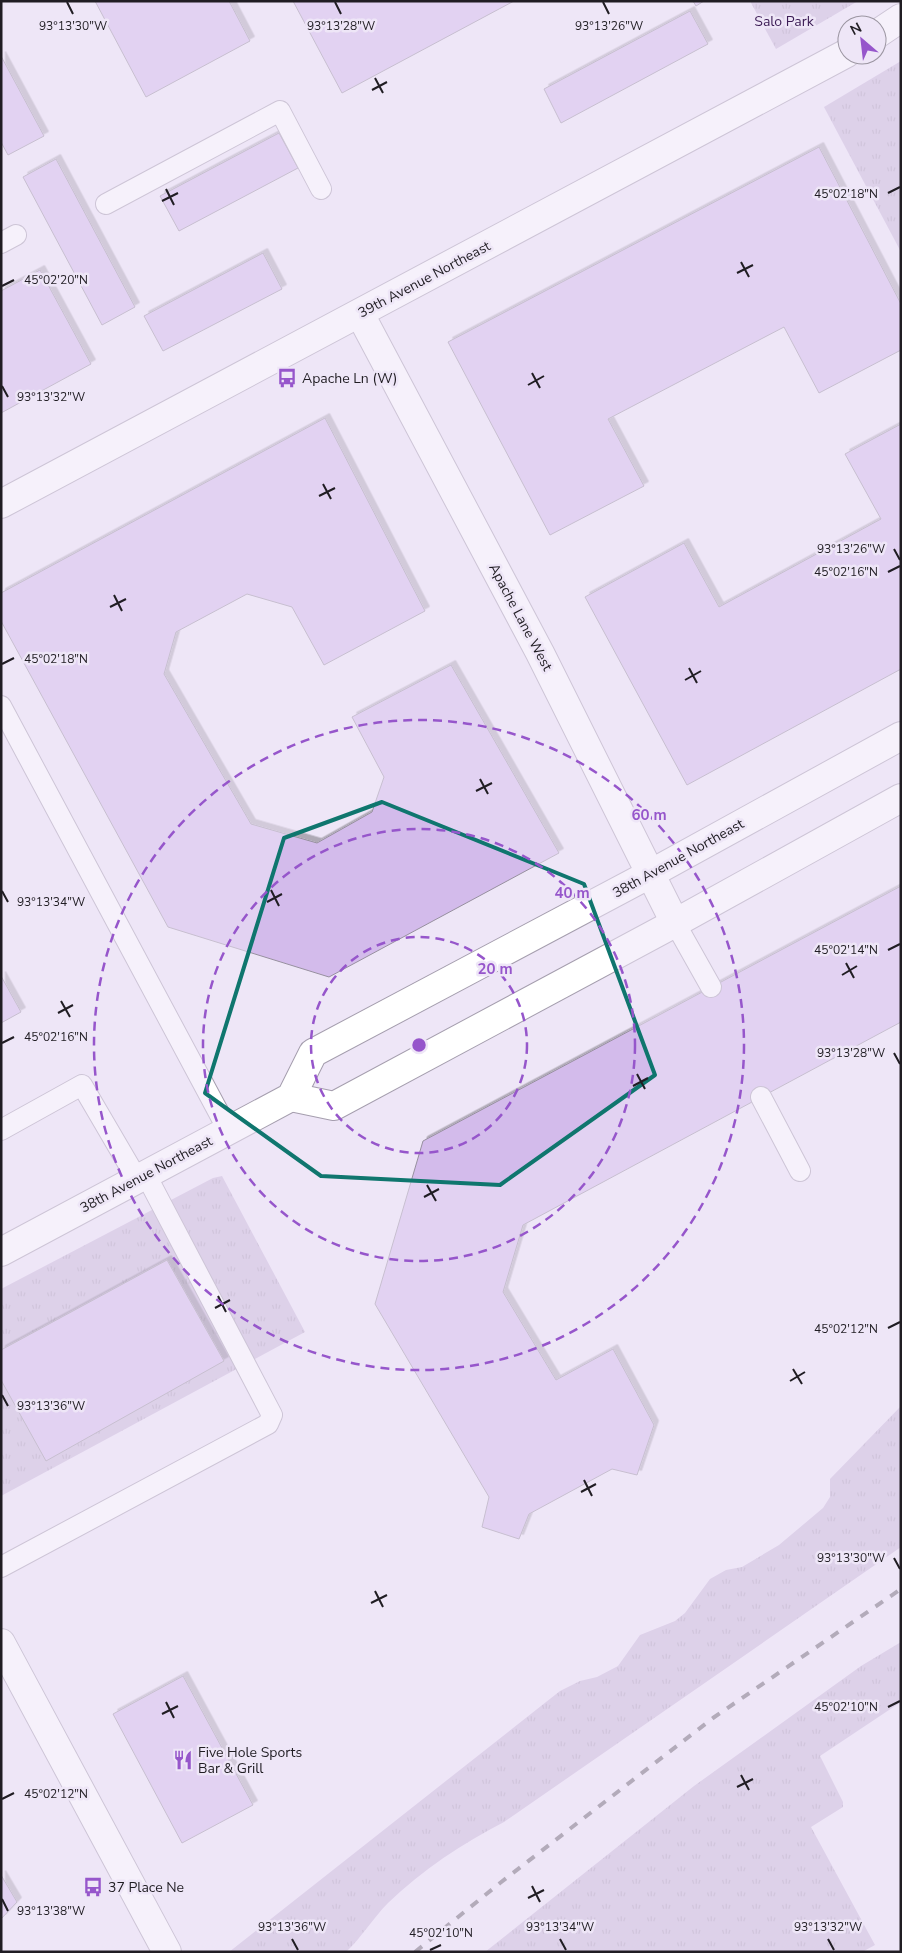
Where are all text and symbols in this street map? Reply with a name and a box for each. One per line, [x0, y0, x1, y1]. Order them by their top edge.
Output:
park label: Salo Park [754, 12, 815, 31]
north arrow [837, 15, 887, 65]
text: 93°13'30"W [39, 18, 107, 34]
text: 93°13'28"W [307, 18, 375, 34]
text: 93°13'26"W [575, 18, 643, 34]
text: N [847, 18, 865, 40]
text: 45°02'18"N [814, 186, 878, 202]
street label: 39th Avenue Northeast [355, 236, 494, 322]
text: 45°02'20"N [24, 272, 88, 288]
bus stop icon: Apache Ln (W) [276, 367, 298, 389]
place label: Apache Ln (W) [302, 369, 398, 388]
text: 93°13'32"W [17, 389, 85, 405]
text: 93°13'26"W [817, 541, 885, 557]
street label: Apache Lane West [484, 560, 557, 674]
text: 45°02'16"N [814, 564, 878, 580]
text: 45°02'18"N [24, 651, 88, 667]
text: 60 m [631, 805, 667, 825]
street label: 38th Avenue Northeast [609, 814, 747, 902]
text: 40 m [554, 883, 590, 903]
text: 93°13'34"W [17, 894, 85, 910]
text: 45°02'14"N [814, 942, 878, 958]
text: 20 m [477, 959, 513, 979]
text: 45°02'16"N [24, 1029, 88, 1045]
centre of rings [410, 1036, 428, 1054]
text: 93°13'28"W [817, 1045, 885, 1061]
street label: 38th Avenue Northeast [77, 1131, 216, 1217]
text: 45°02'12"N [814, 1321, 878, 1337]
text: 93°13'36"W [17, 1398, 85, 1414]
text: 93°13'30"W [817, 1550, 885, 1566]
text: 45°02'10"N [814, 1699, 878, 1715]
place label: Five Hole Sports Bar & Grill [198, 1743, 302, 1778]
restaurant icon: Five Hole Sports Bar & Grill [172, 1749, 194, 1771]
text: 45°02'12"N [24, 1786, 88, 1802]
bus stop icon: 37 Place Ne [82, 1876, 104, 1898]
place label: 37 Place Ne [108, 1878, 184, 1897]
text: 93°13'38"W [17, 1903, 85, 1919]
text: 93°13'36"W [258, 1919, 326, 1935]
text: 93°13'34"W [526, 1919, 594, 1935]
text: 93°13'32"W [794, 1919, 862, 1935]
text: 45°02'10"N [409, 1925, 473, 1941]

